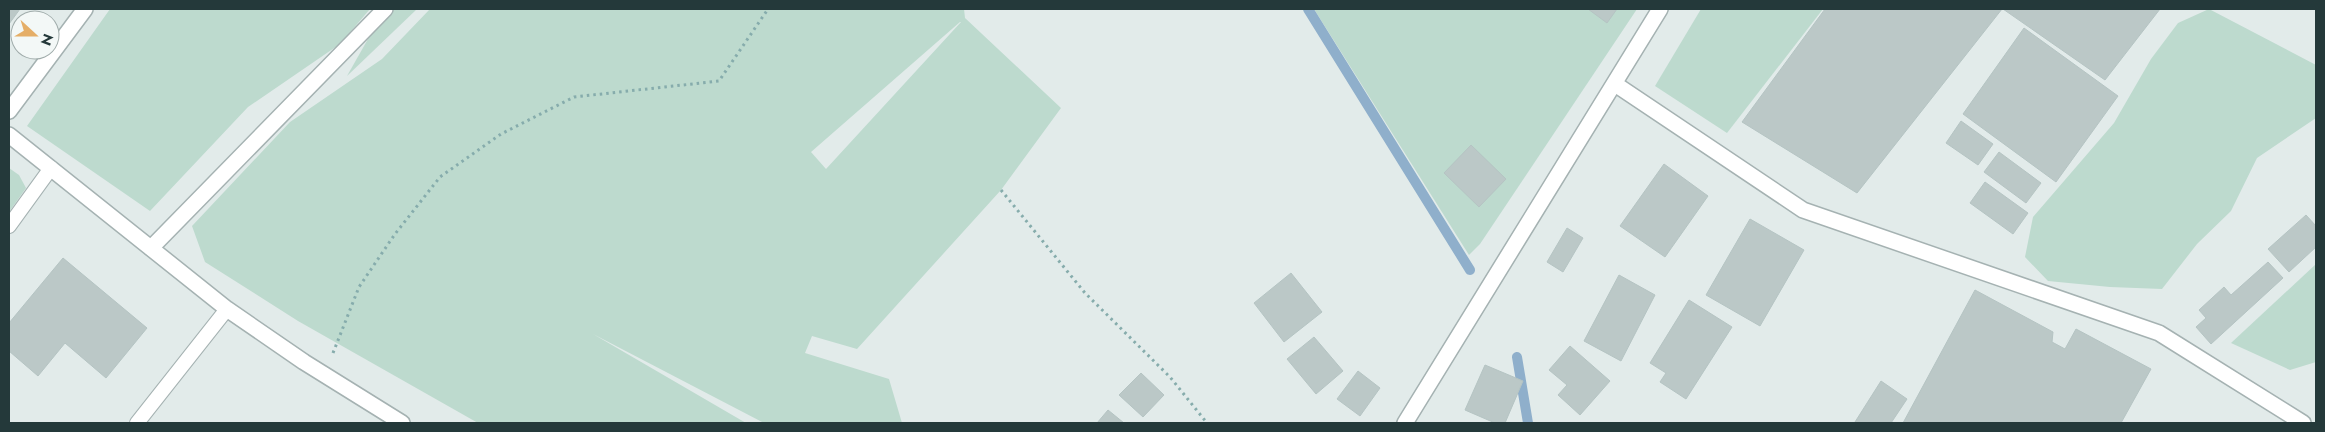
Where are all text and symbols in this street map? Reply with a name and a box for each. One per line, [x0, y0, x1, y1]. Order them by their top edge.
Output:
north arrow [10, 10, 60, 60]
text: N [36, 31, 58, 48]

